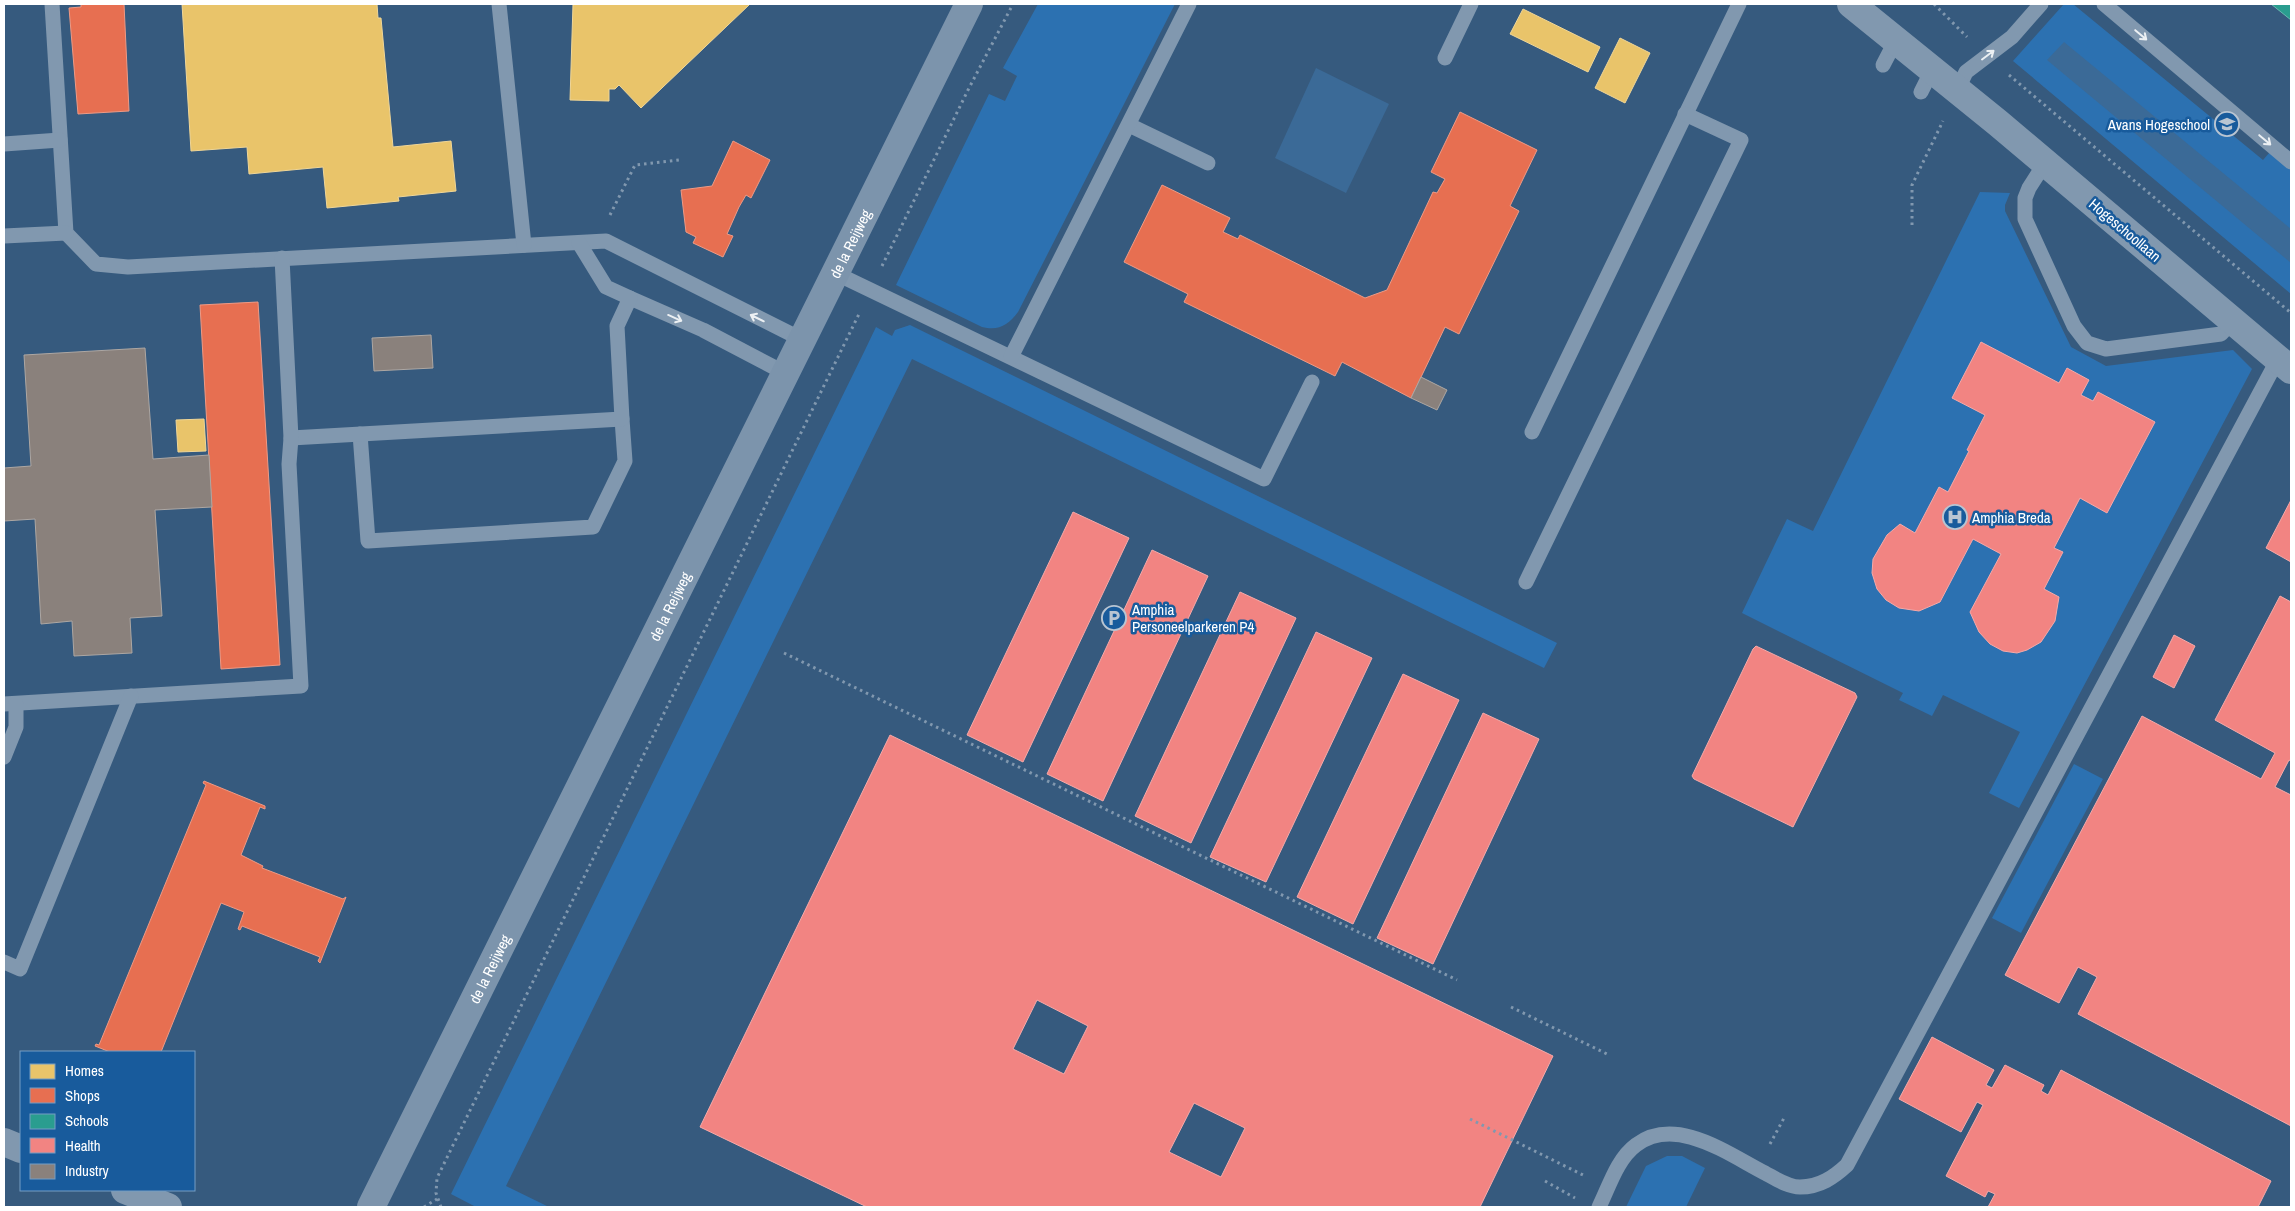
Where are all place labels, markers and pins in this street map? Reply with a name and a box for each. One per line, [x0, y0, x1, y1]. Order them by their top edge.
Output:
school or university icon: Avans Hogeschool [2214, 111, 2240, 137]
place label: Avans Hogeschool [2107, 114, 2210, 135]
hospital icon: Amphia Breda [1942, 504, 1968, 530]
place label: Amphia Breda [1971, 507, 2051, 528]
place label: Amphia Personeelparkeren P4 [1131, 599, 1255, 637]
parking icon: Amphia Personeelparkeren P4 [1101, 605, 1127, 631]

